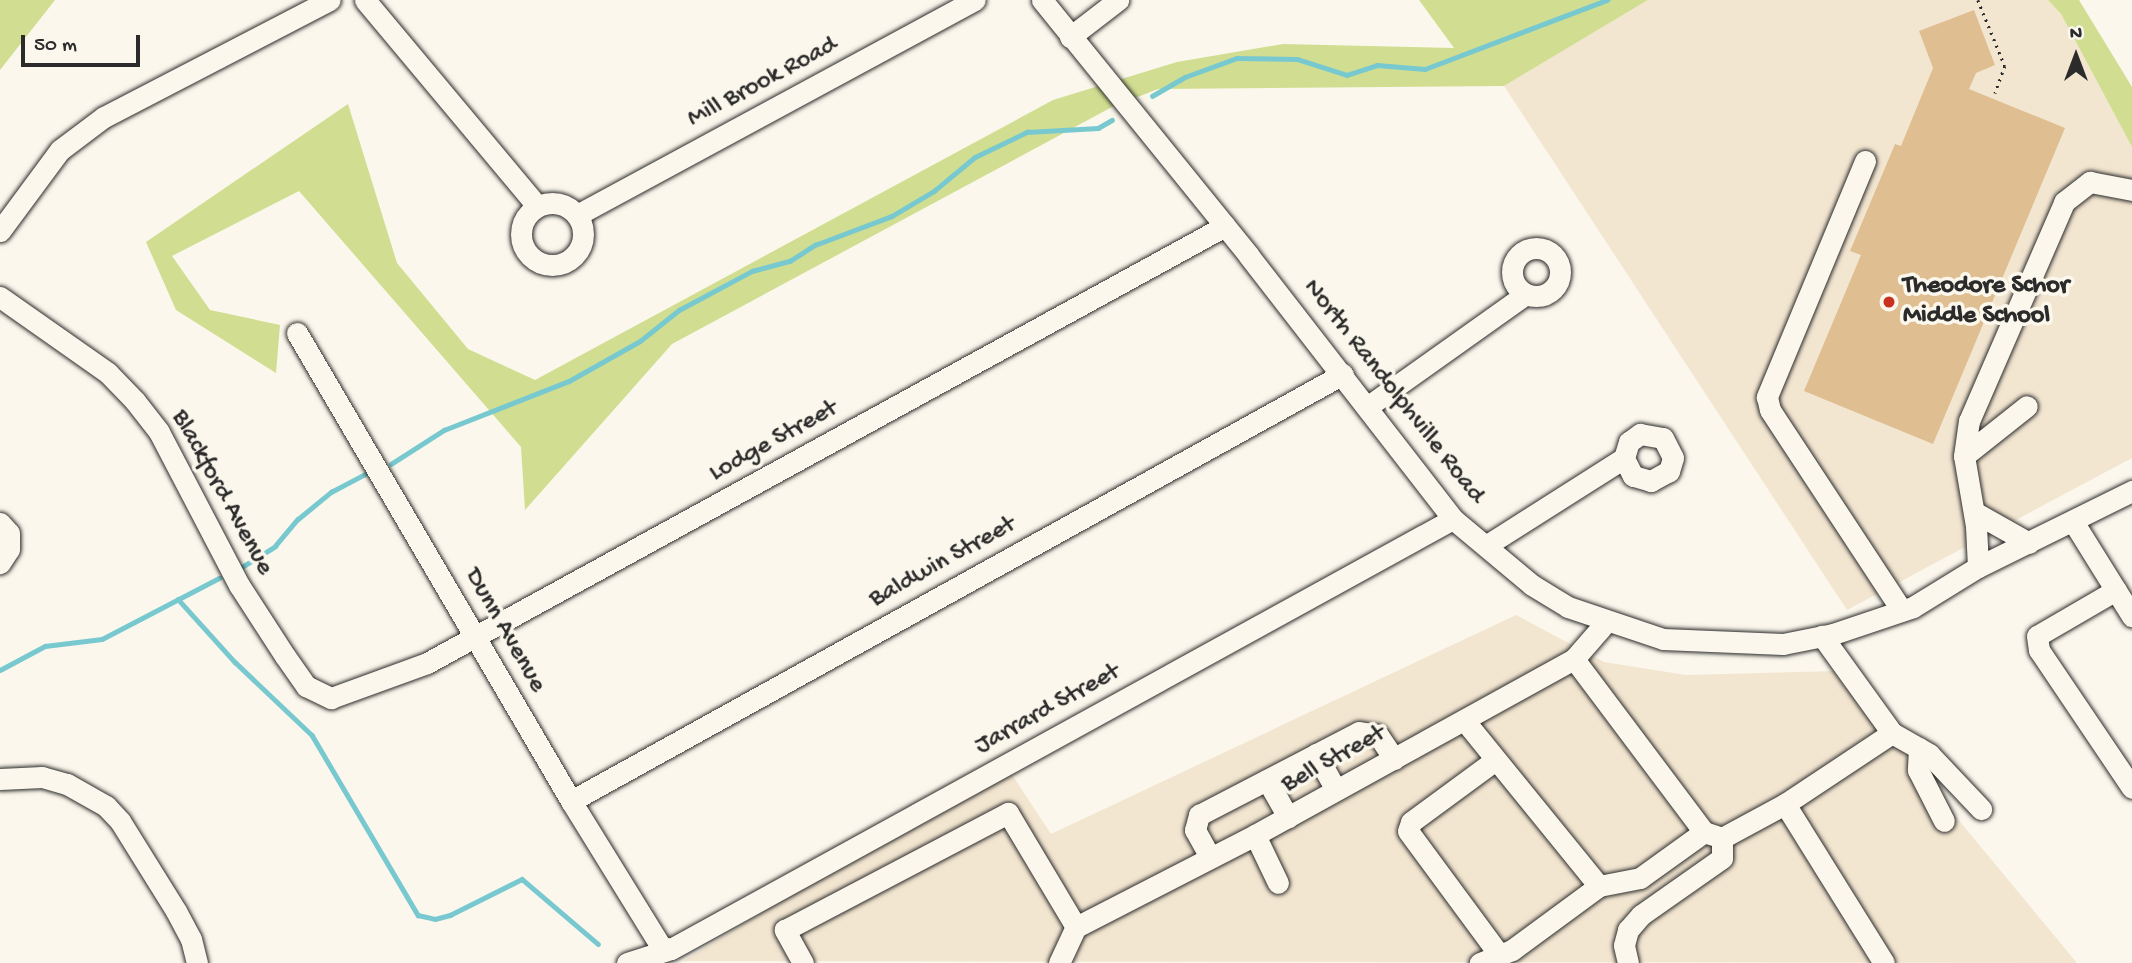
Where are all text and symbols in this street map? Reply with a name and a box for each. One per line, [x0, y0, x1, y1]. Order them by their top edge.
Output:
scale bar [24, 21, 144, 65]
north arrow [2041, 21, 2111, 91]
text: N [2070, 23, 2082, 46]
street label: Mill Brook Road [683, 30, 843, 136]
text: 50 m [34, 34, 77, 59]
place label: Theodore Schor Middle School [1903, 271, 2069, 332]
street label: North Randolphville Road [1295, 273, 1491, 511]
marker: Theodore Schor Middle School [1881, 294, 1897, 310]
street label: Lodge Street [704, 394, 844, 490]
street label: Blackford Avenue [163, 405, 279, 581]
street label: Baldwin Street [864, 510, 1022, 616]
street label: Dunn Avenue [456, 563, 552, 699]
street label: Jarrard Street [970, 657, 1126, 763]
street label: Bell Street [1277, 719, 1391, 801]

